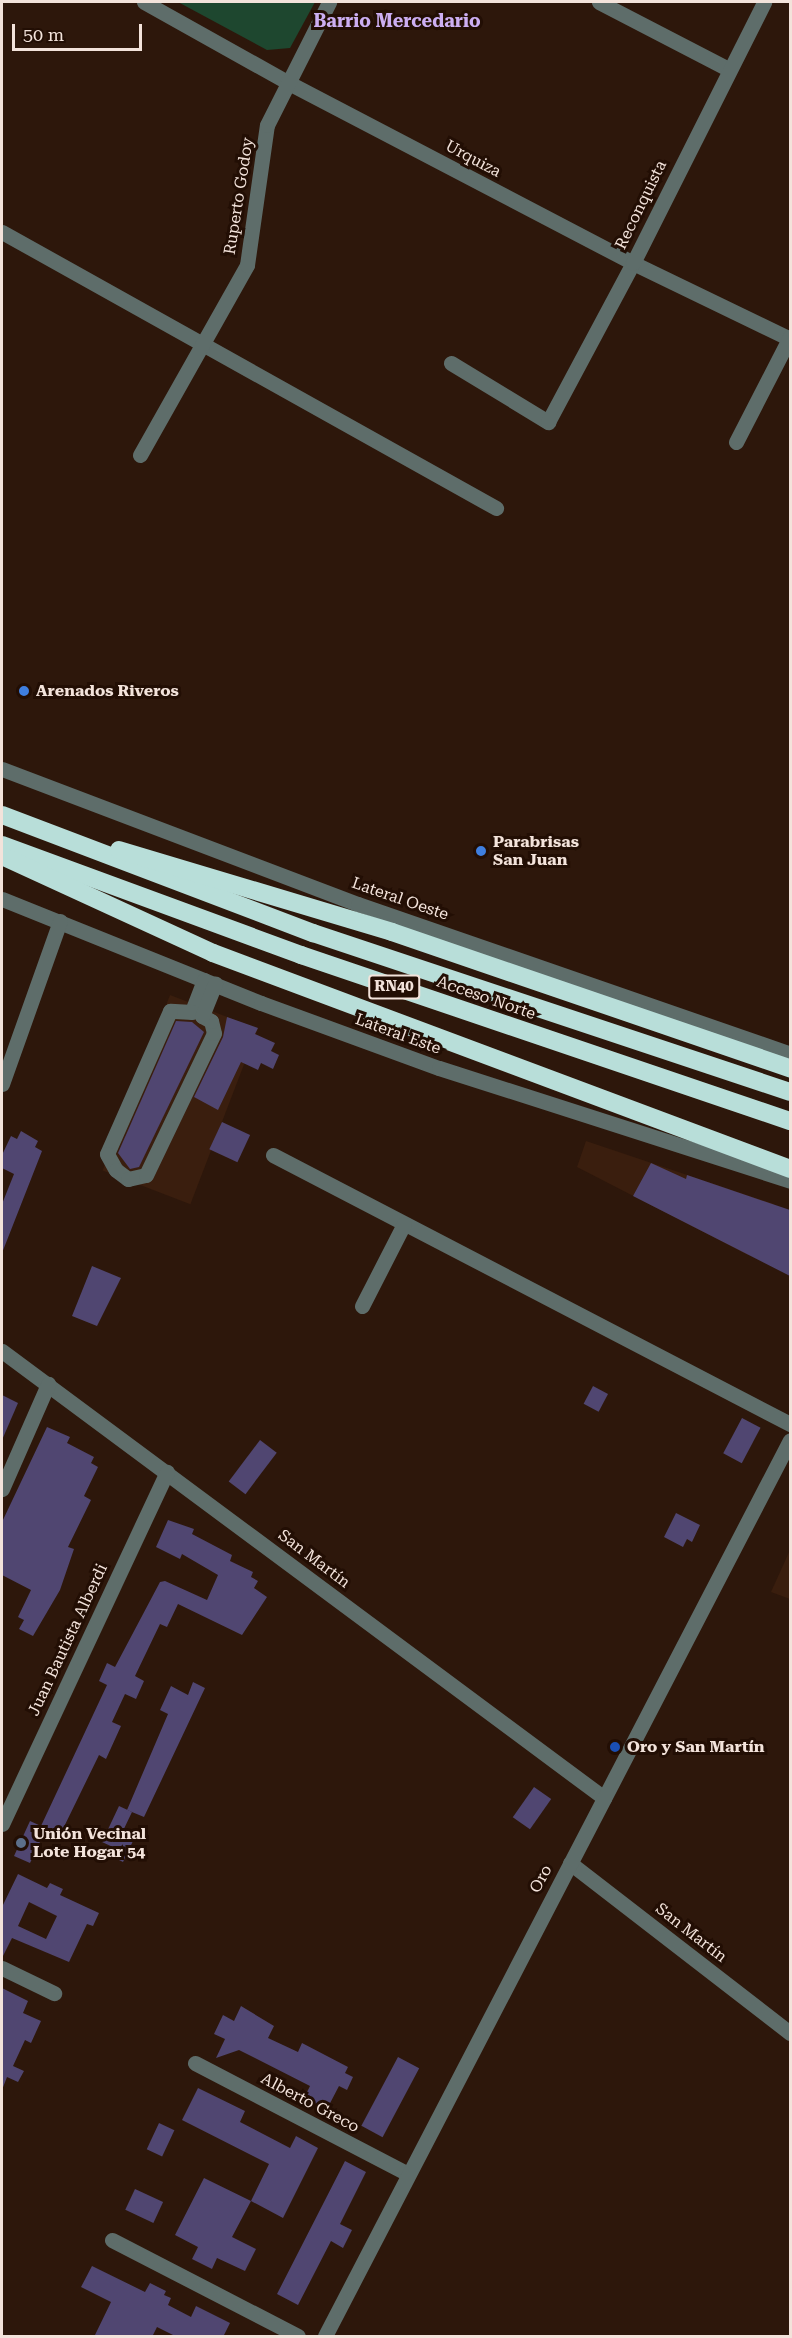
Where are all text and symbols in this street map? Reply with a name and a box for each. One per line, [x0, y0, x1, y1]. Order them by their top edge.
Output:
district label: Barrio Mercedario [313, 10, 481, 32]
scale bar [15, 12, 146, 50]
text: 50 m [23, 24, 64, 45]
street label: Ruperto Godoy [220, 136, 258, 256]
street label: Urquiza [442, 136, 504, 182]
street label: Reconquista [611, 157, 671, 253]
place label: Arenados Riveros [36, 681, 179, 701]
marker: Arenados Riveros [17, 684, 31, 698]
place label: Parabrisas San Juan [493, 832, 579, 870]
marker: Parabrisas San Juan [474, 844, 488, 858]
street label: Lateral Oeste [349, 873, 451, 925]
street label: Acceso Norte [434, 972, 538, 1024]
road number: RN40 [367, 975, 421, 999]
street label: Lateral Este [352, 1010, 444, 1058]
street label: San Martín [274, 1526, 354, 1592]
street label: Juan Bautista Alberdi [24, 1561, 112, 1719]
place label: Oro y San Martín [627, 1737, 764, 1757]
marker: Oro y San Martín [608, 1740, 622, 1754]
place label: Unión Vecinal Lote Hogar 54 [33, 1824, 146, 1862]
marker: Unión Vecinal Lote Hogar 54 [14, 1836, 28, 1850]
street label: Oro [526, 1862, 556, 1896]
street label: San Martín [652, 1899, 730, 1967]
street label: Alberto Greco [258, 2069, 362, 2137]

